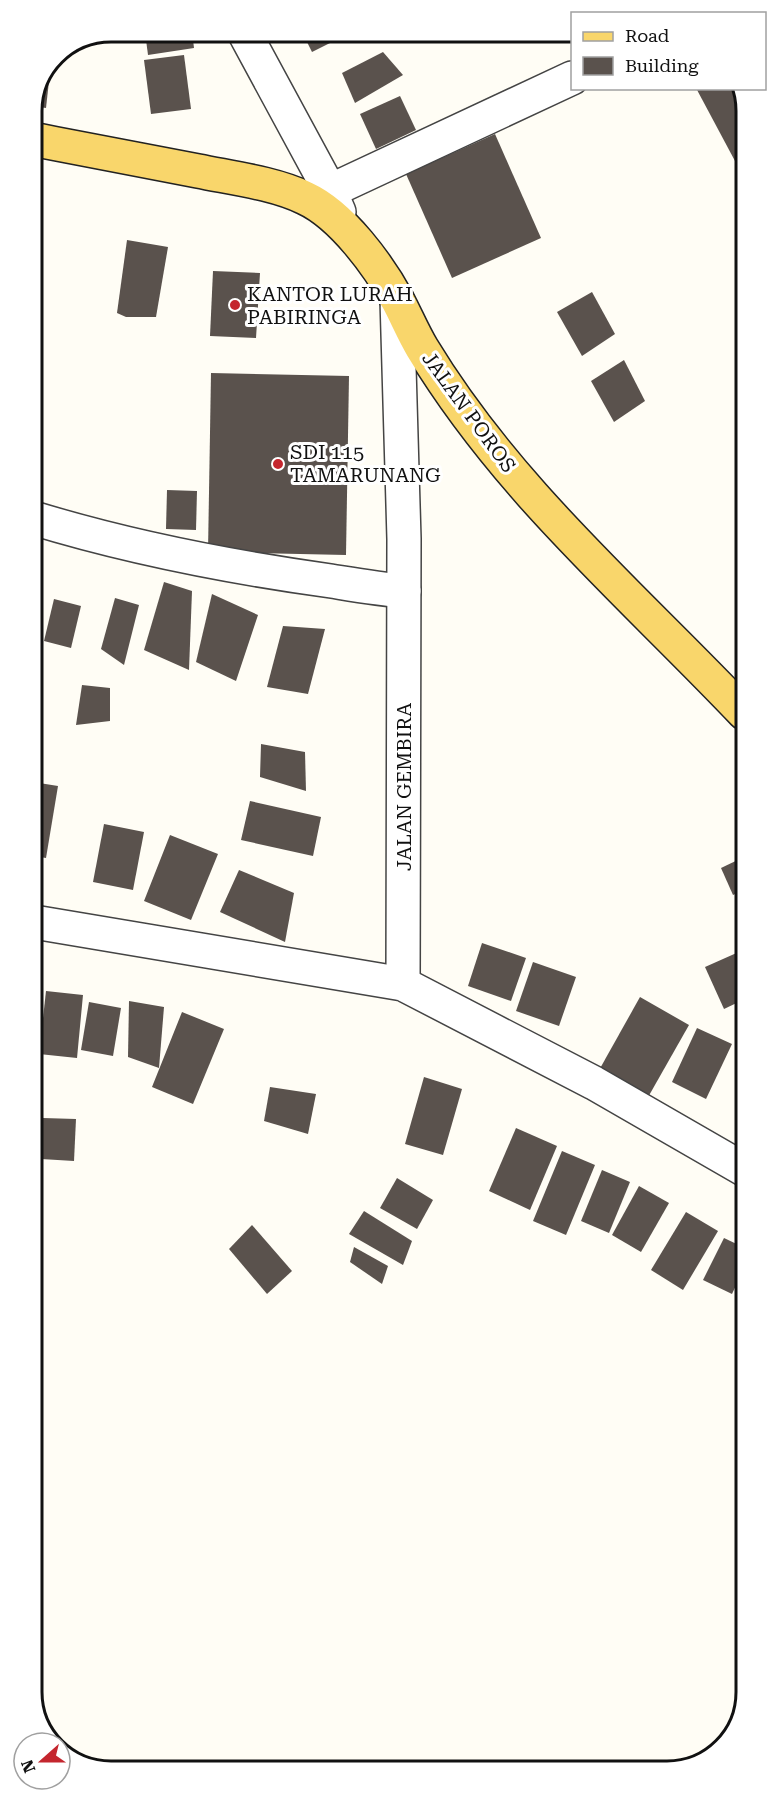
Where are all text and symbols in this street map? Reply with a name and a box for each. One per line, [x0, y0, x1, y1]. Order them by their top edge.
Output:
legend [571, 12, 766, 90]
text: Road [625, 25, 670, 46]
text: Building [625, 55, 699, 76]
place label: KANTOR LURAH PABIRINGA [247, 282, 413, 329]
marker: KANTOR LURAH PABIRINGA [228, 298, 242, 312]
street label: JALAN POROS [417, 347, 521, 477]
place label: SDI 115 TAMARUNANG [290, 440, 441, 487]
marker: SDI 115 TAMARUNANG [271, 457, 285, 471]
street label: JALAN GEMBIRA [392, 703, 416, 871]
north arrow [12, 1731, 72, 1791]
text: N [17, 1757, 40, 1775]

